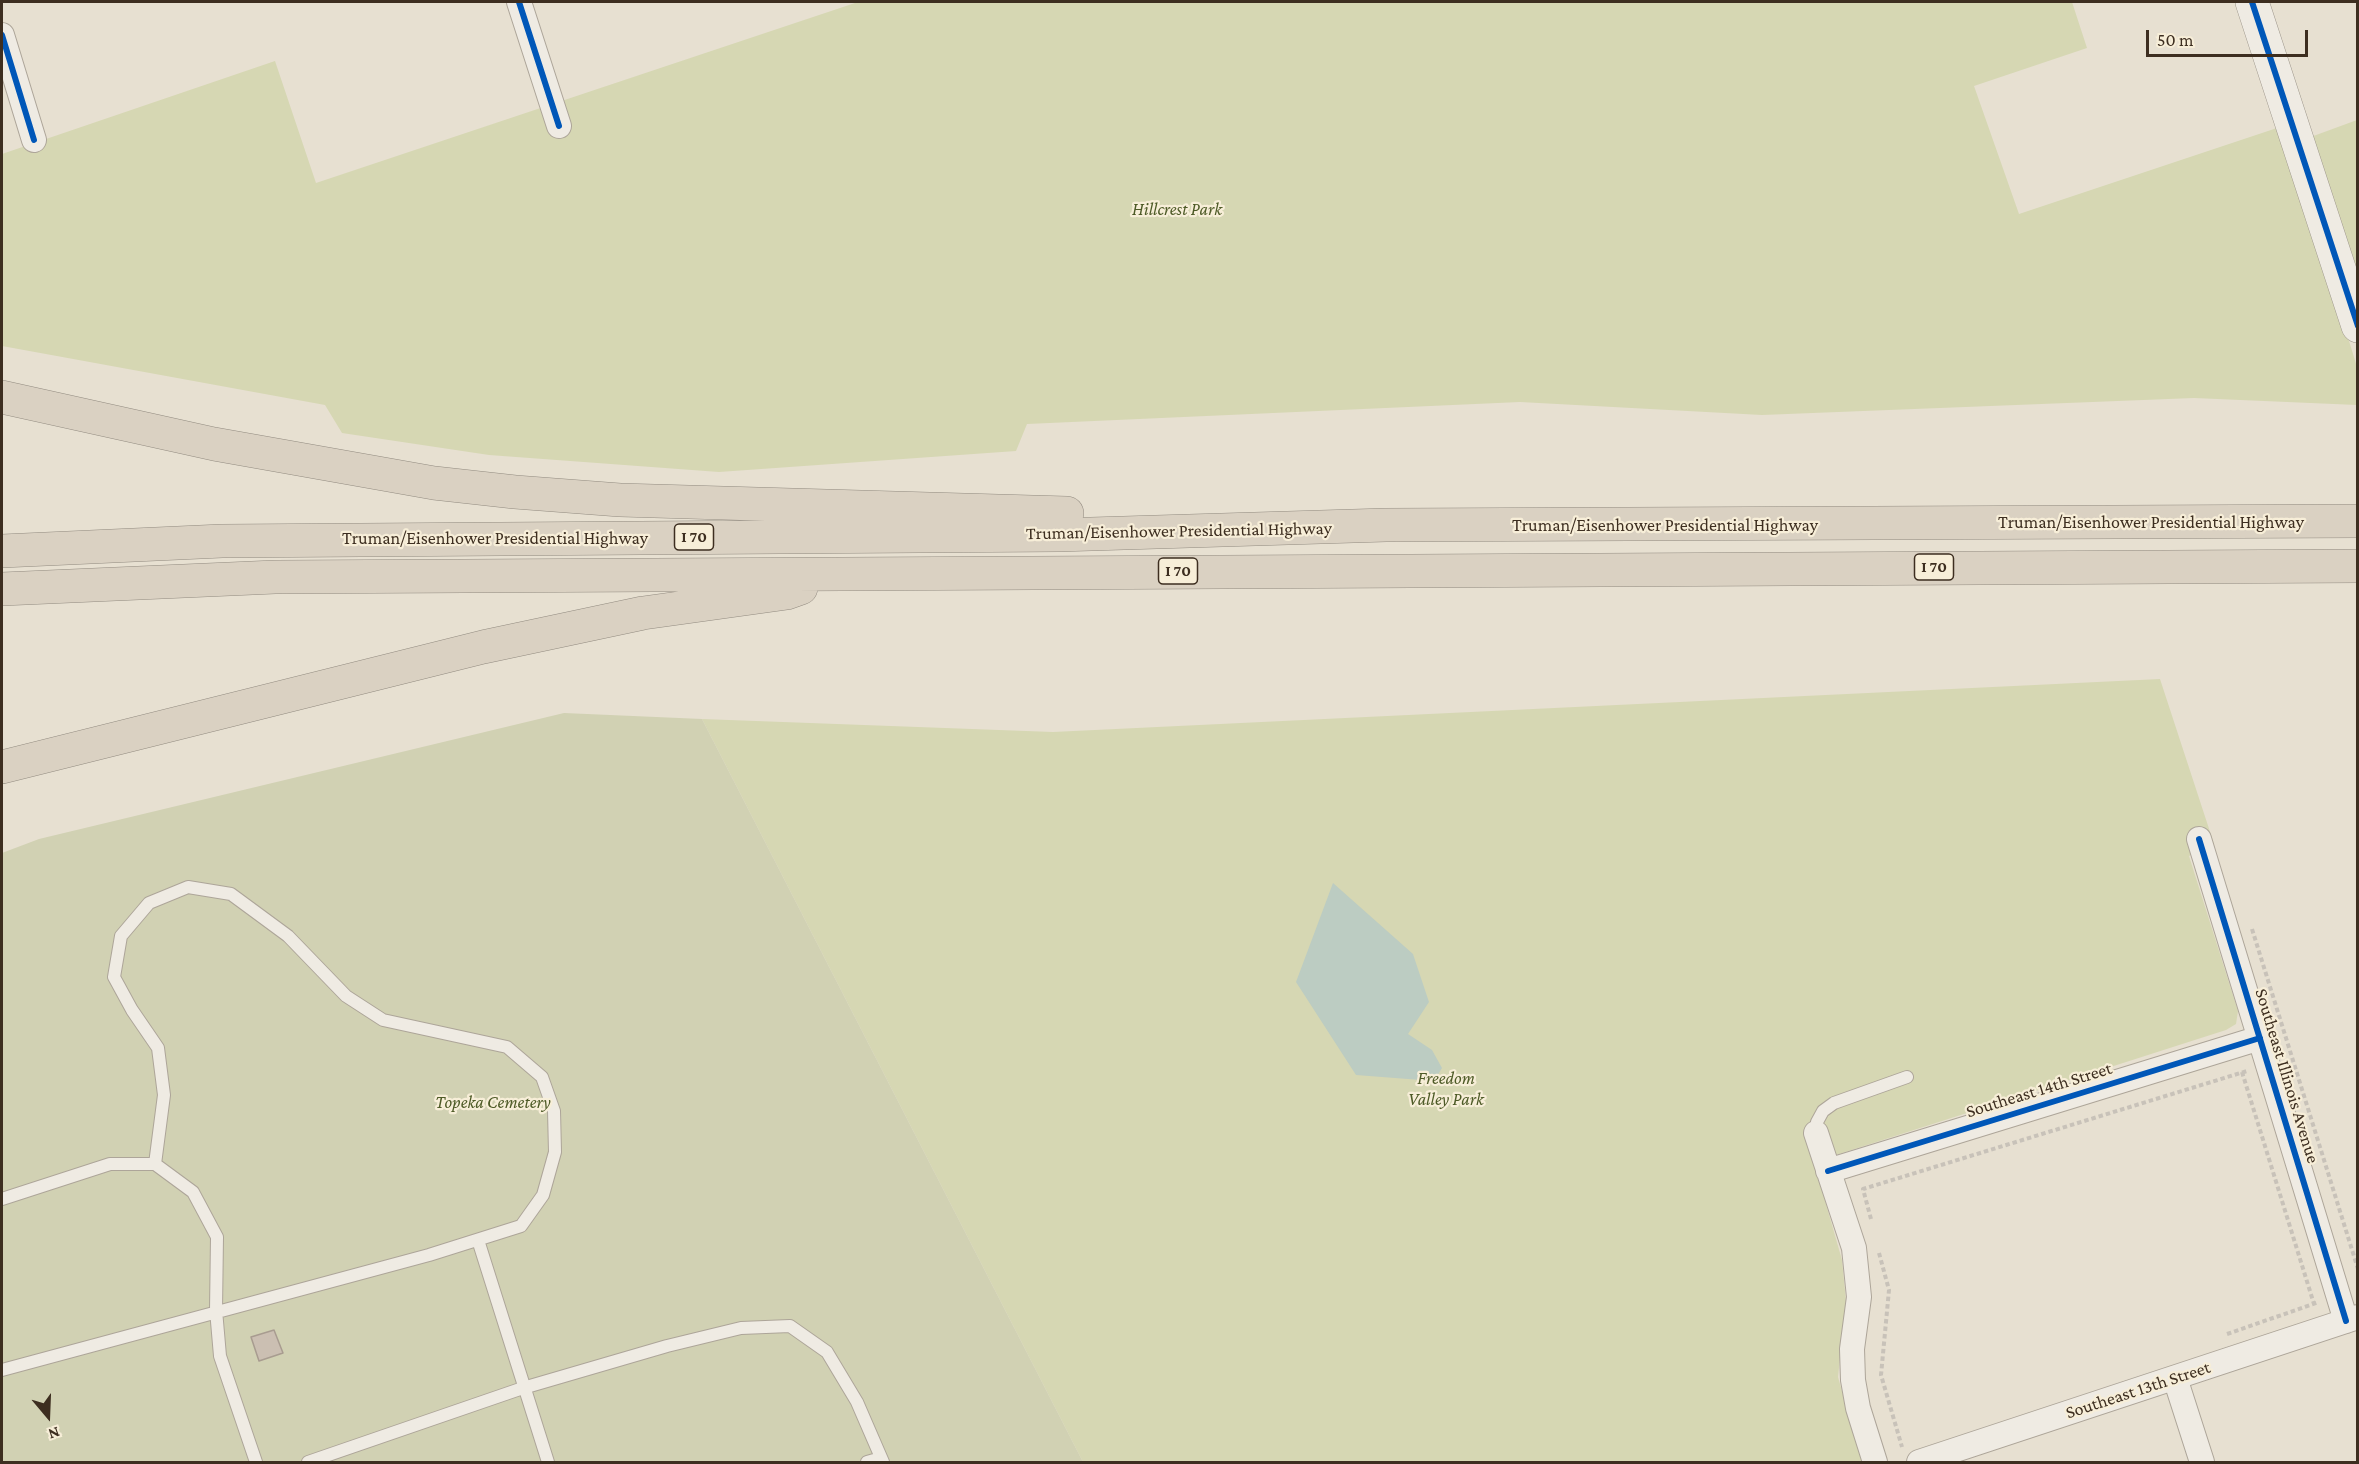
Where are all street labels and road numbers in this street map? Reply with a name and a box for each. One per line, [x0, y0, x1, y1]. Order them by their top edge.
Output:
street label: Truman/Eisenhower Presidential Highway [1998, 511, 2304, 533]
street label: Truman/Eisenhower Presidential Highway [1512, 514, 1818, 536]
street label: Truman/Eisenhower Presidential Highway [1026, 518, 1332, 544]
road number: I 70 [674, 524, 714, 550]
street label: Truman/Eisenhower Presidential Highway [342, 527, 648, 549]
road number: I 70 [1914, 554, 1954, 580]
road number: I 70 [1158, 558, 1198, 584]
street label: Southeast Illinois Avenue [2250, 986, 2324, 1166]
street label: Southeast 14th Street [1963, 1058, 2115, 1122]
street label: Southeast 13th Street [2063, 1356, 2213, 1424]

